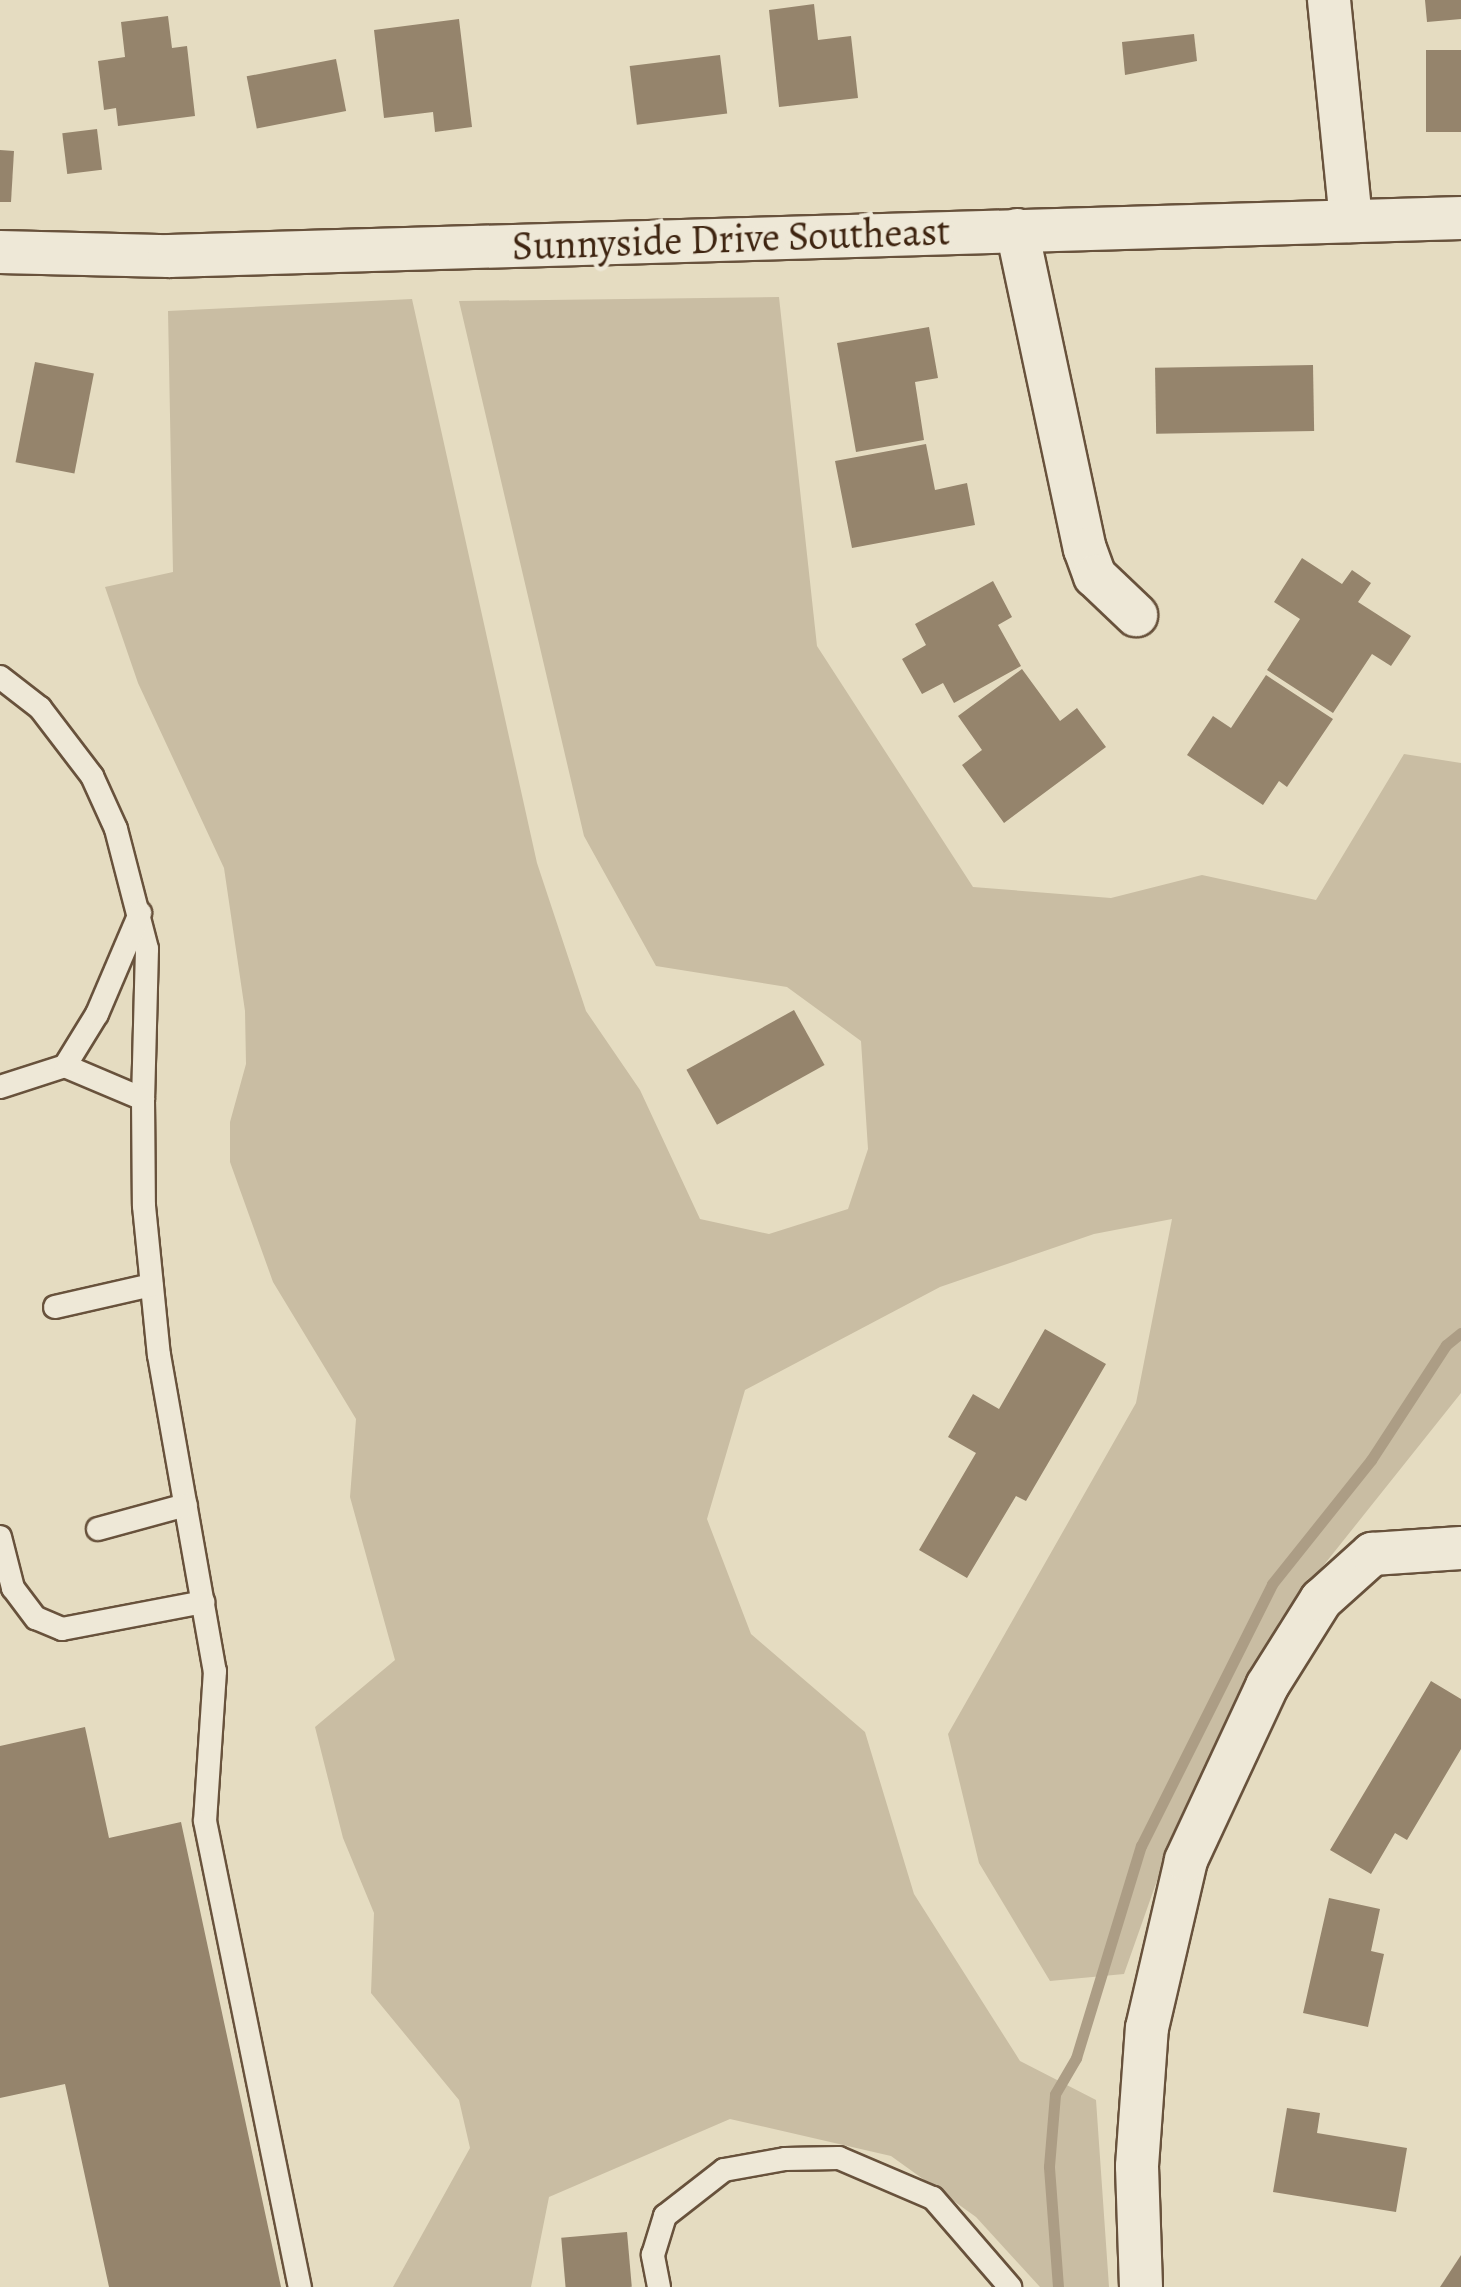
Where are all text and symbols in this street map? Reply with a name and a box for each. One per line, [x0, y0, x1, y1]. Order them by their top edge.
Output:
street label: Sunnyside Drive Southeast [511, 207, 951, 271]

